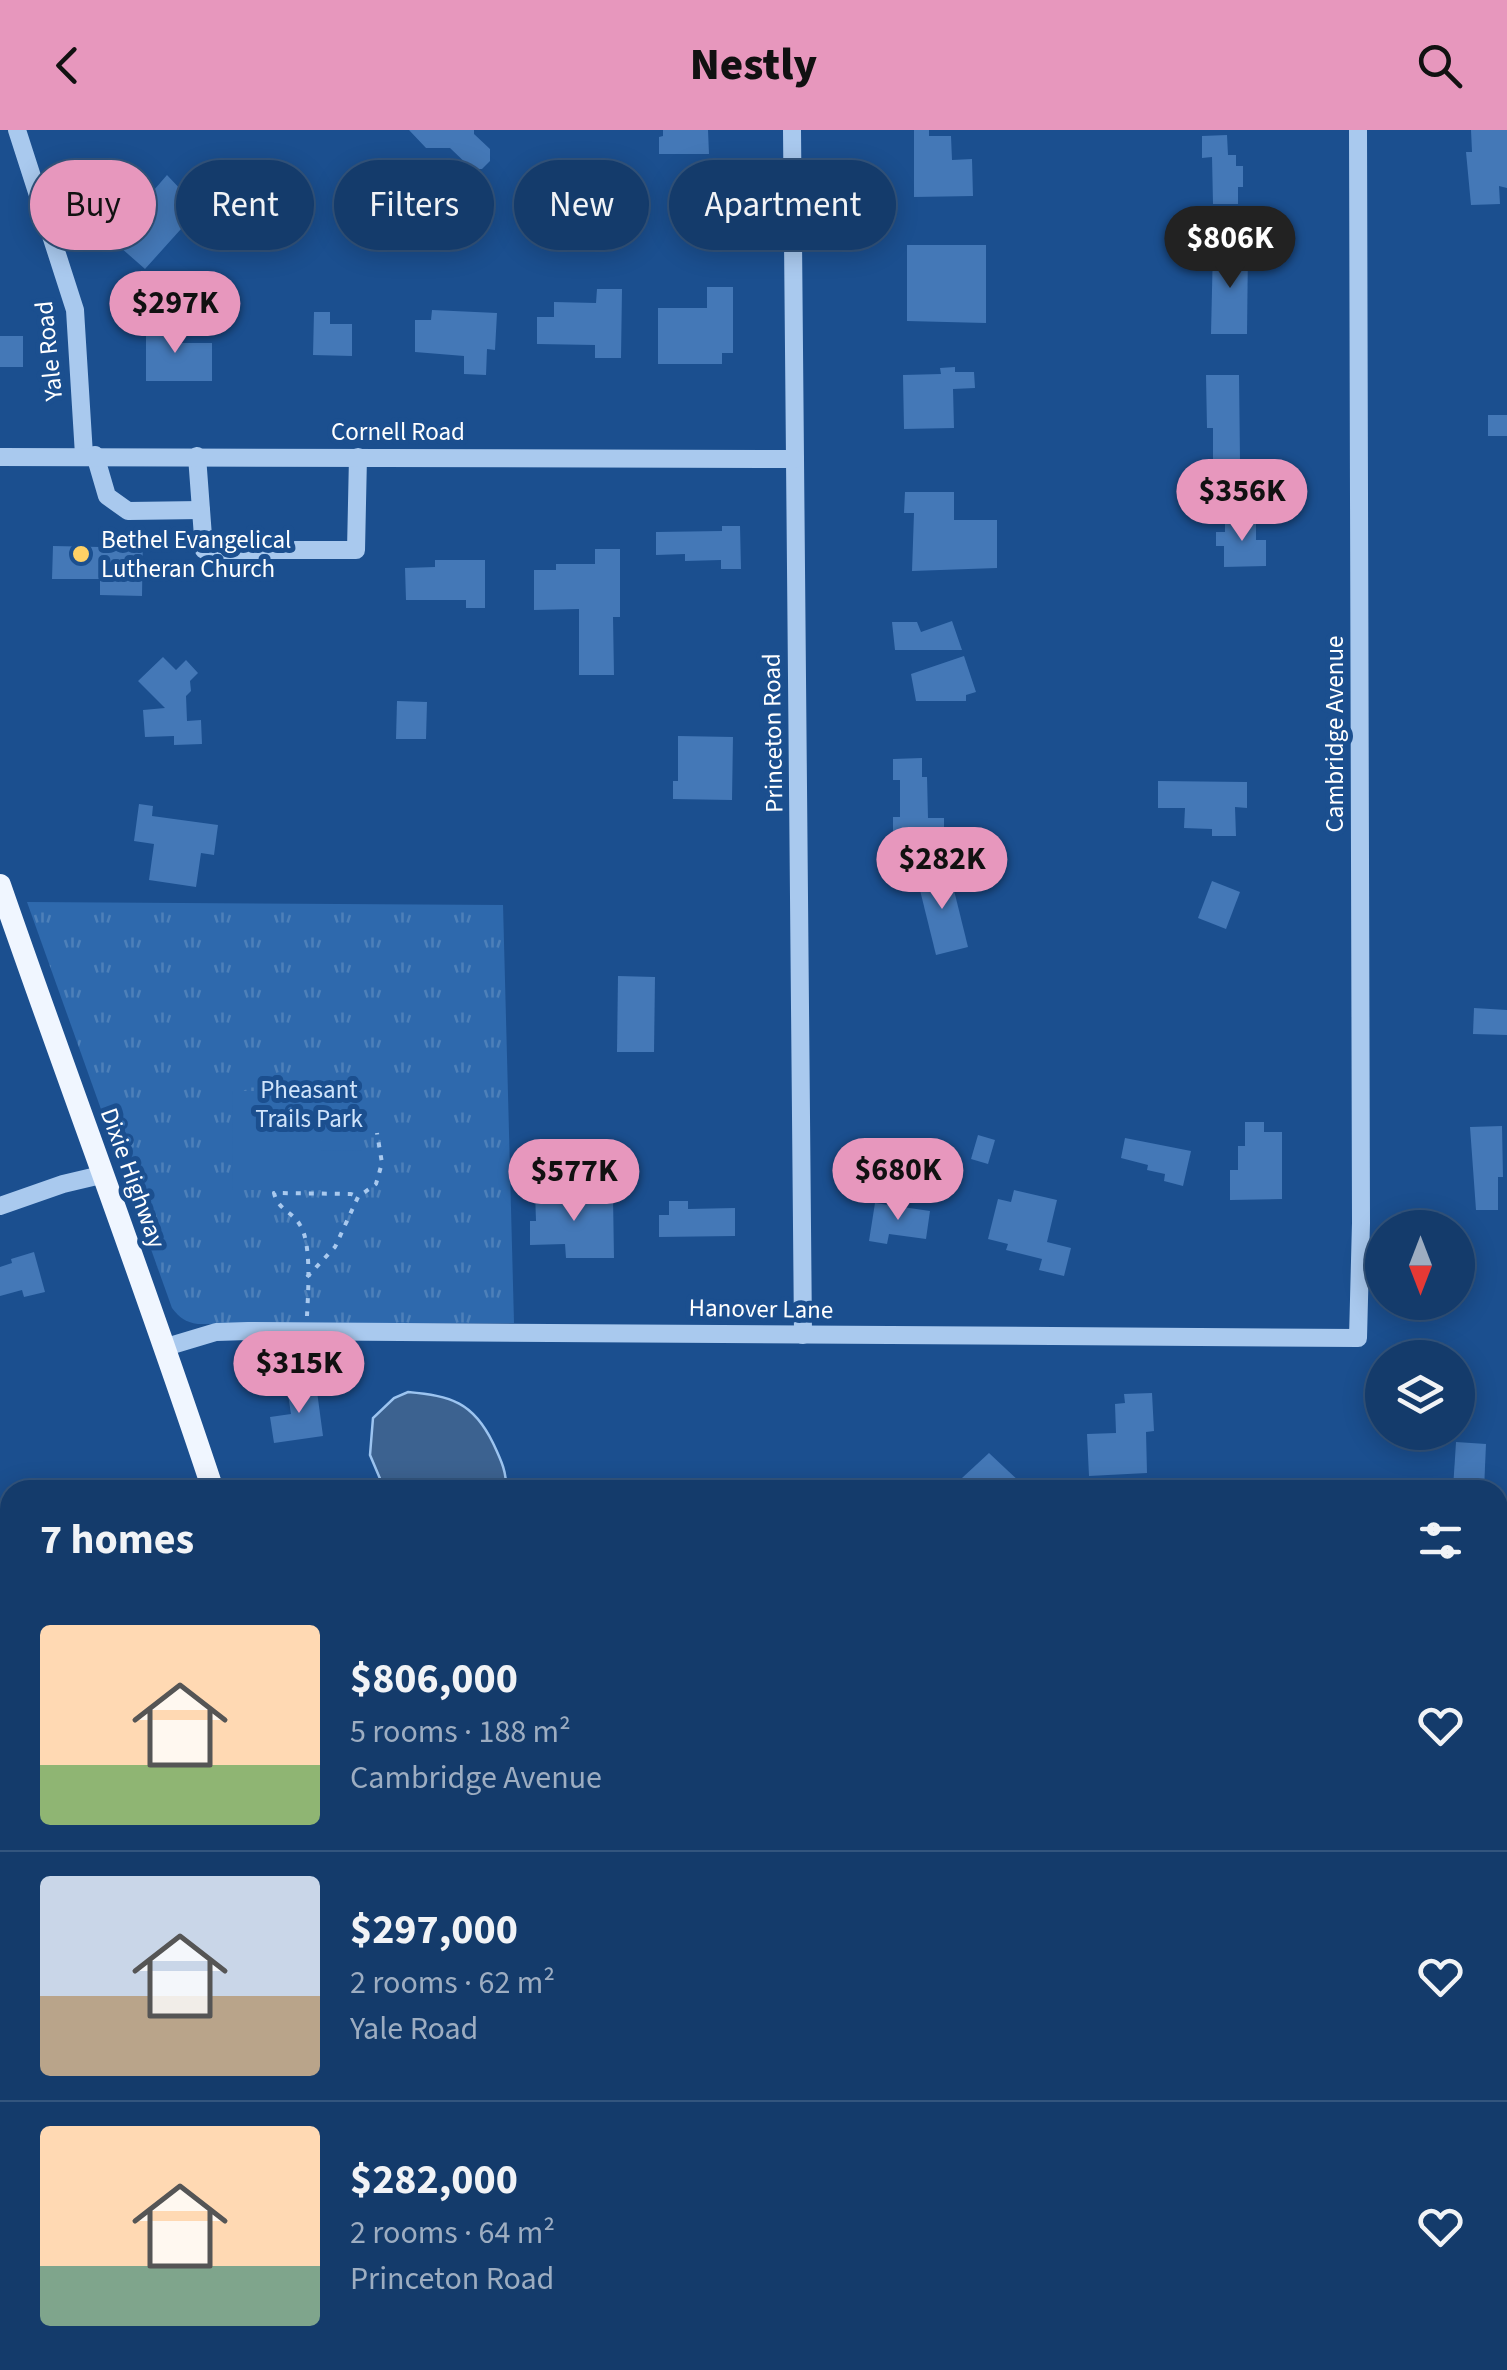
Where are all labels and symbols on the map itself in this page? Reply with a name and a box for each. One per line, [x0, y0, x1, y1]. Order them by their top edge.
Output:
pin: $806K [1160, 206, 1300, 291]
pin: $297K [105, 271, 245, 356]
street label: Yale Road [26, 299, 72, 404]
street label: Cornell Road [331, 414, 465, 450]
pin: $356K [1172, 459, 1312, 544]
place label: Bethel Evangelical Lutheran Church [101, 522, 291, 587]
marker: Bethel Evangelical Lutheran Church [70, 543, 92, 565]
street label: Cambridge Avenue [1317, 636, 1353, 832]
street label: Princeton Road [754, 653, 792, 813]
pin: $282K [872, 827, 1012, 912]
park label: Pheasant Trails Park [255, 1072, 363, 1137]
street label: Dixie Highway [91, 1103, 175, 1253]
pin: $680K [828, 1138, 968, 1223]
pin: $577K [504, 1139, 644, 1224]
north arrow [1365, 1210, 1475, 1320]
street label: Hanover Lane [688, 1290, 834, 1328]
pin: $315K [229, 1331, 369, 1416]

